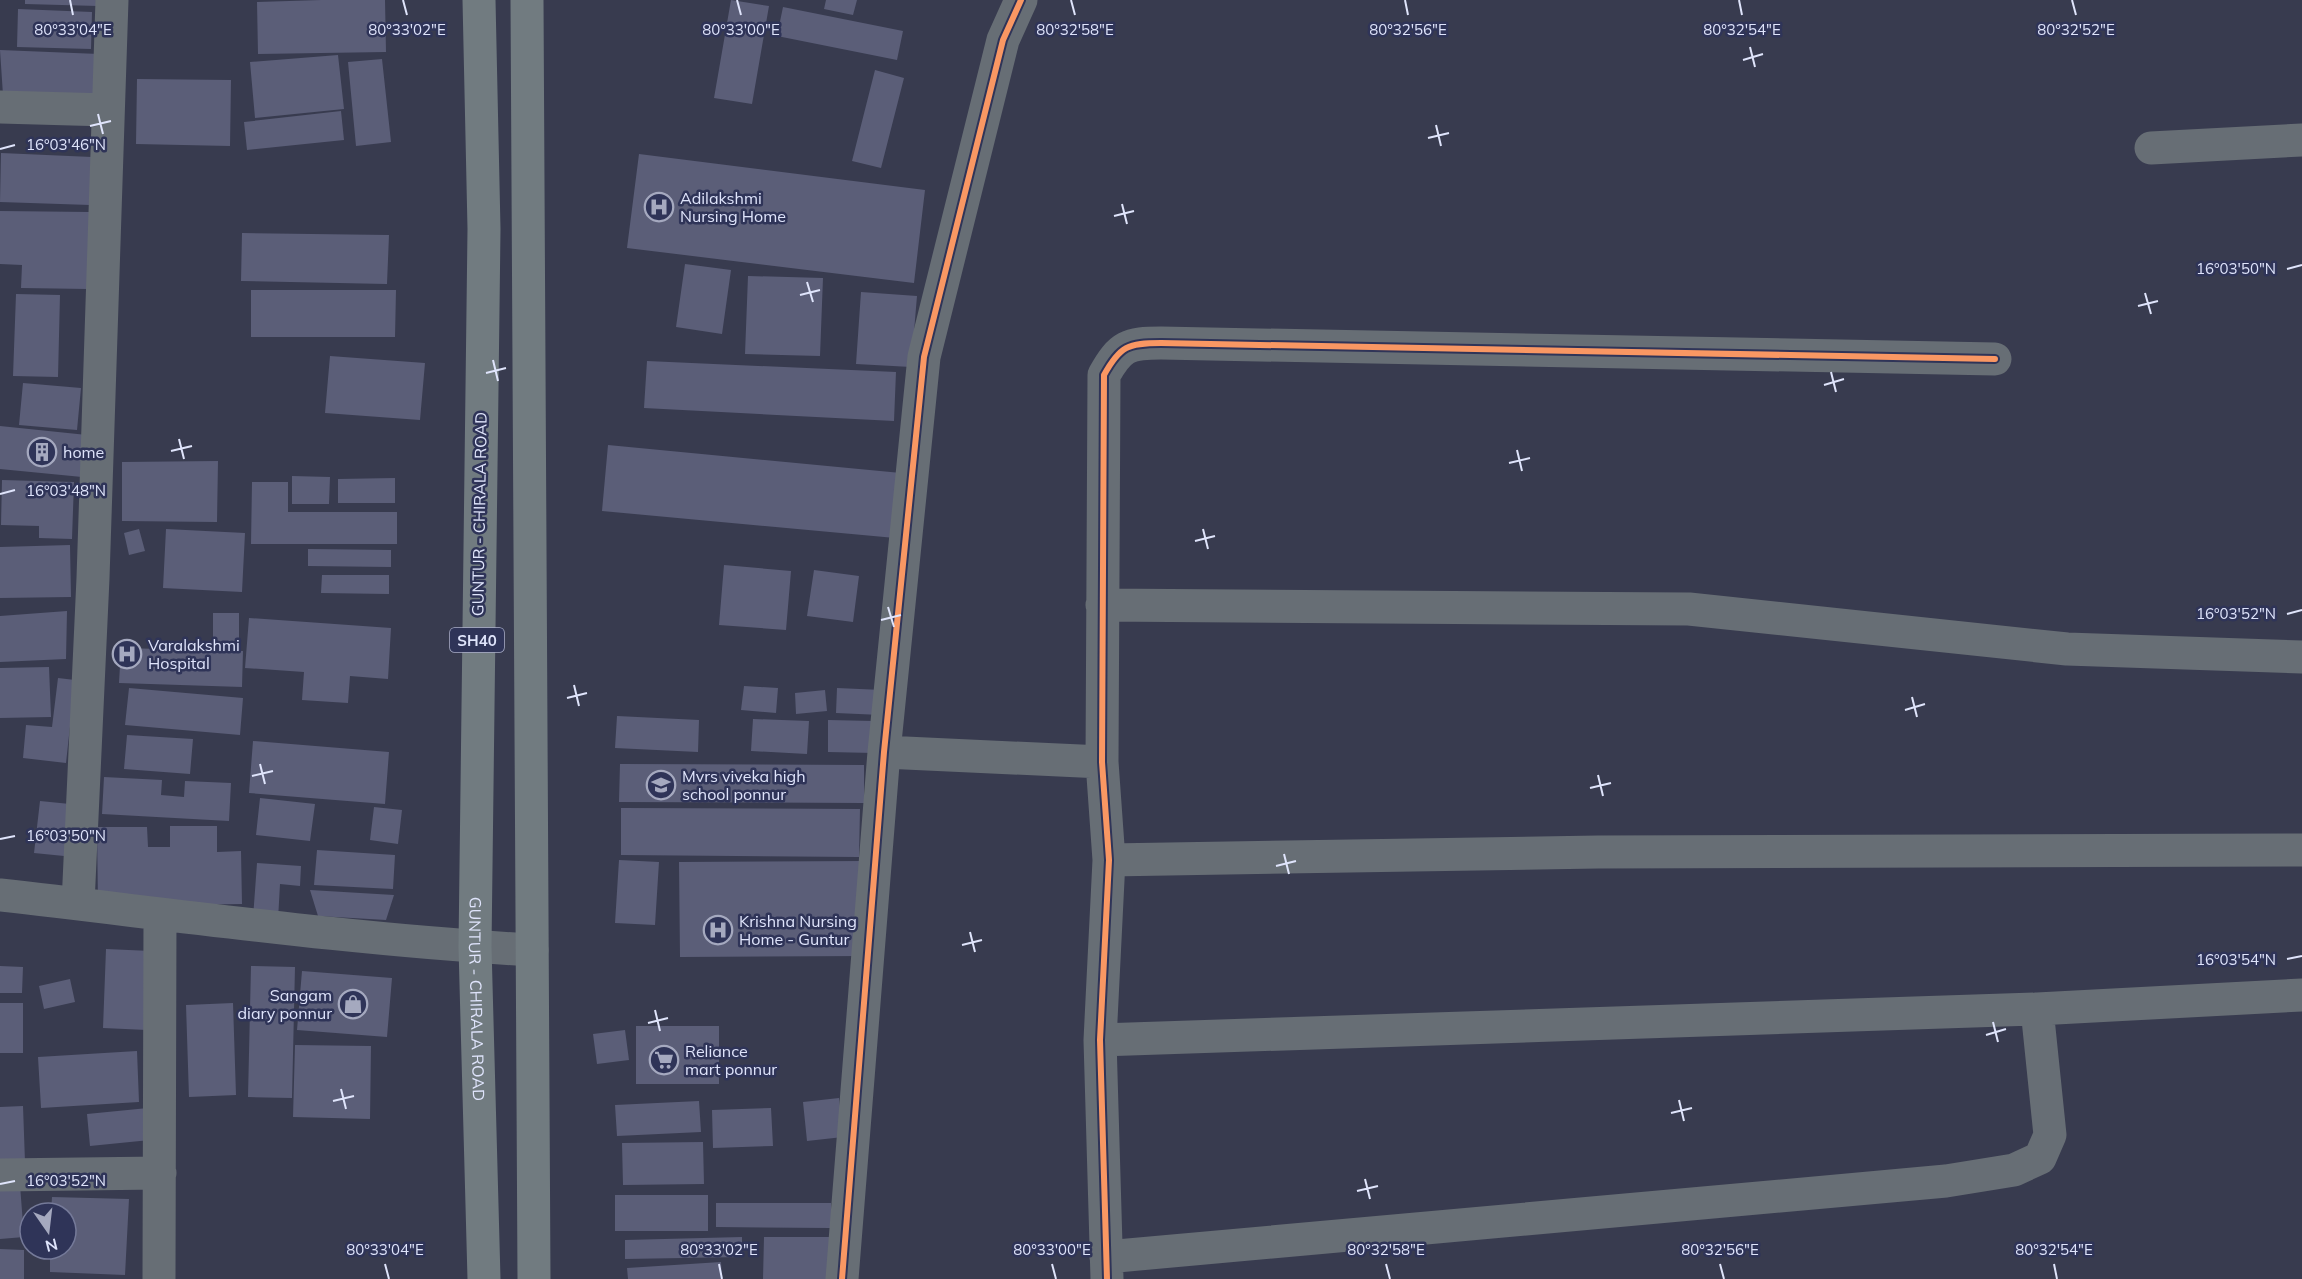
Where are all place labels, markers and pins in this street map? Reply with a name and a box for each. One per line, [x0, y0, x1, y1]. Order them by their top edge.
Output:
place label: Adilakshmi Nursing Home [680, 188, 786, 226]
hospital icon: Adilakshmi Nursing Home [643, 191, 675, 223]
building icon: home [26, 436, 58, 468]
place label: home [63, 442, 104, 462]
place label: Varalakshmi Hospital [148, 635, 240, 673]
hospital icon: Varalakshmi Hospital [111, 638, 143, 670]
place label: Mvrs viveka high school ponnur [682, 766, 806, 804]
school or university icon: Mvrs viveka high school ponnur [645, 769, 677, 801]
place label: Krishna Nursing Home - Guntur [739, 911, 857, 949]
hospital icon: Krishna Nursing Home - Guntur [702, 914, 734, 946]
place label: Sangam diary ponnur [238, 985, 332, 1023]
shop icon: Sangam diary ponnur [337, 988, 369, 1020]
place label: Reliance mart ponnur [685, 1041, 777, 1079]
supermarket icon: Reliance mart ponnur [648, 1044, 680, 1076]

